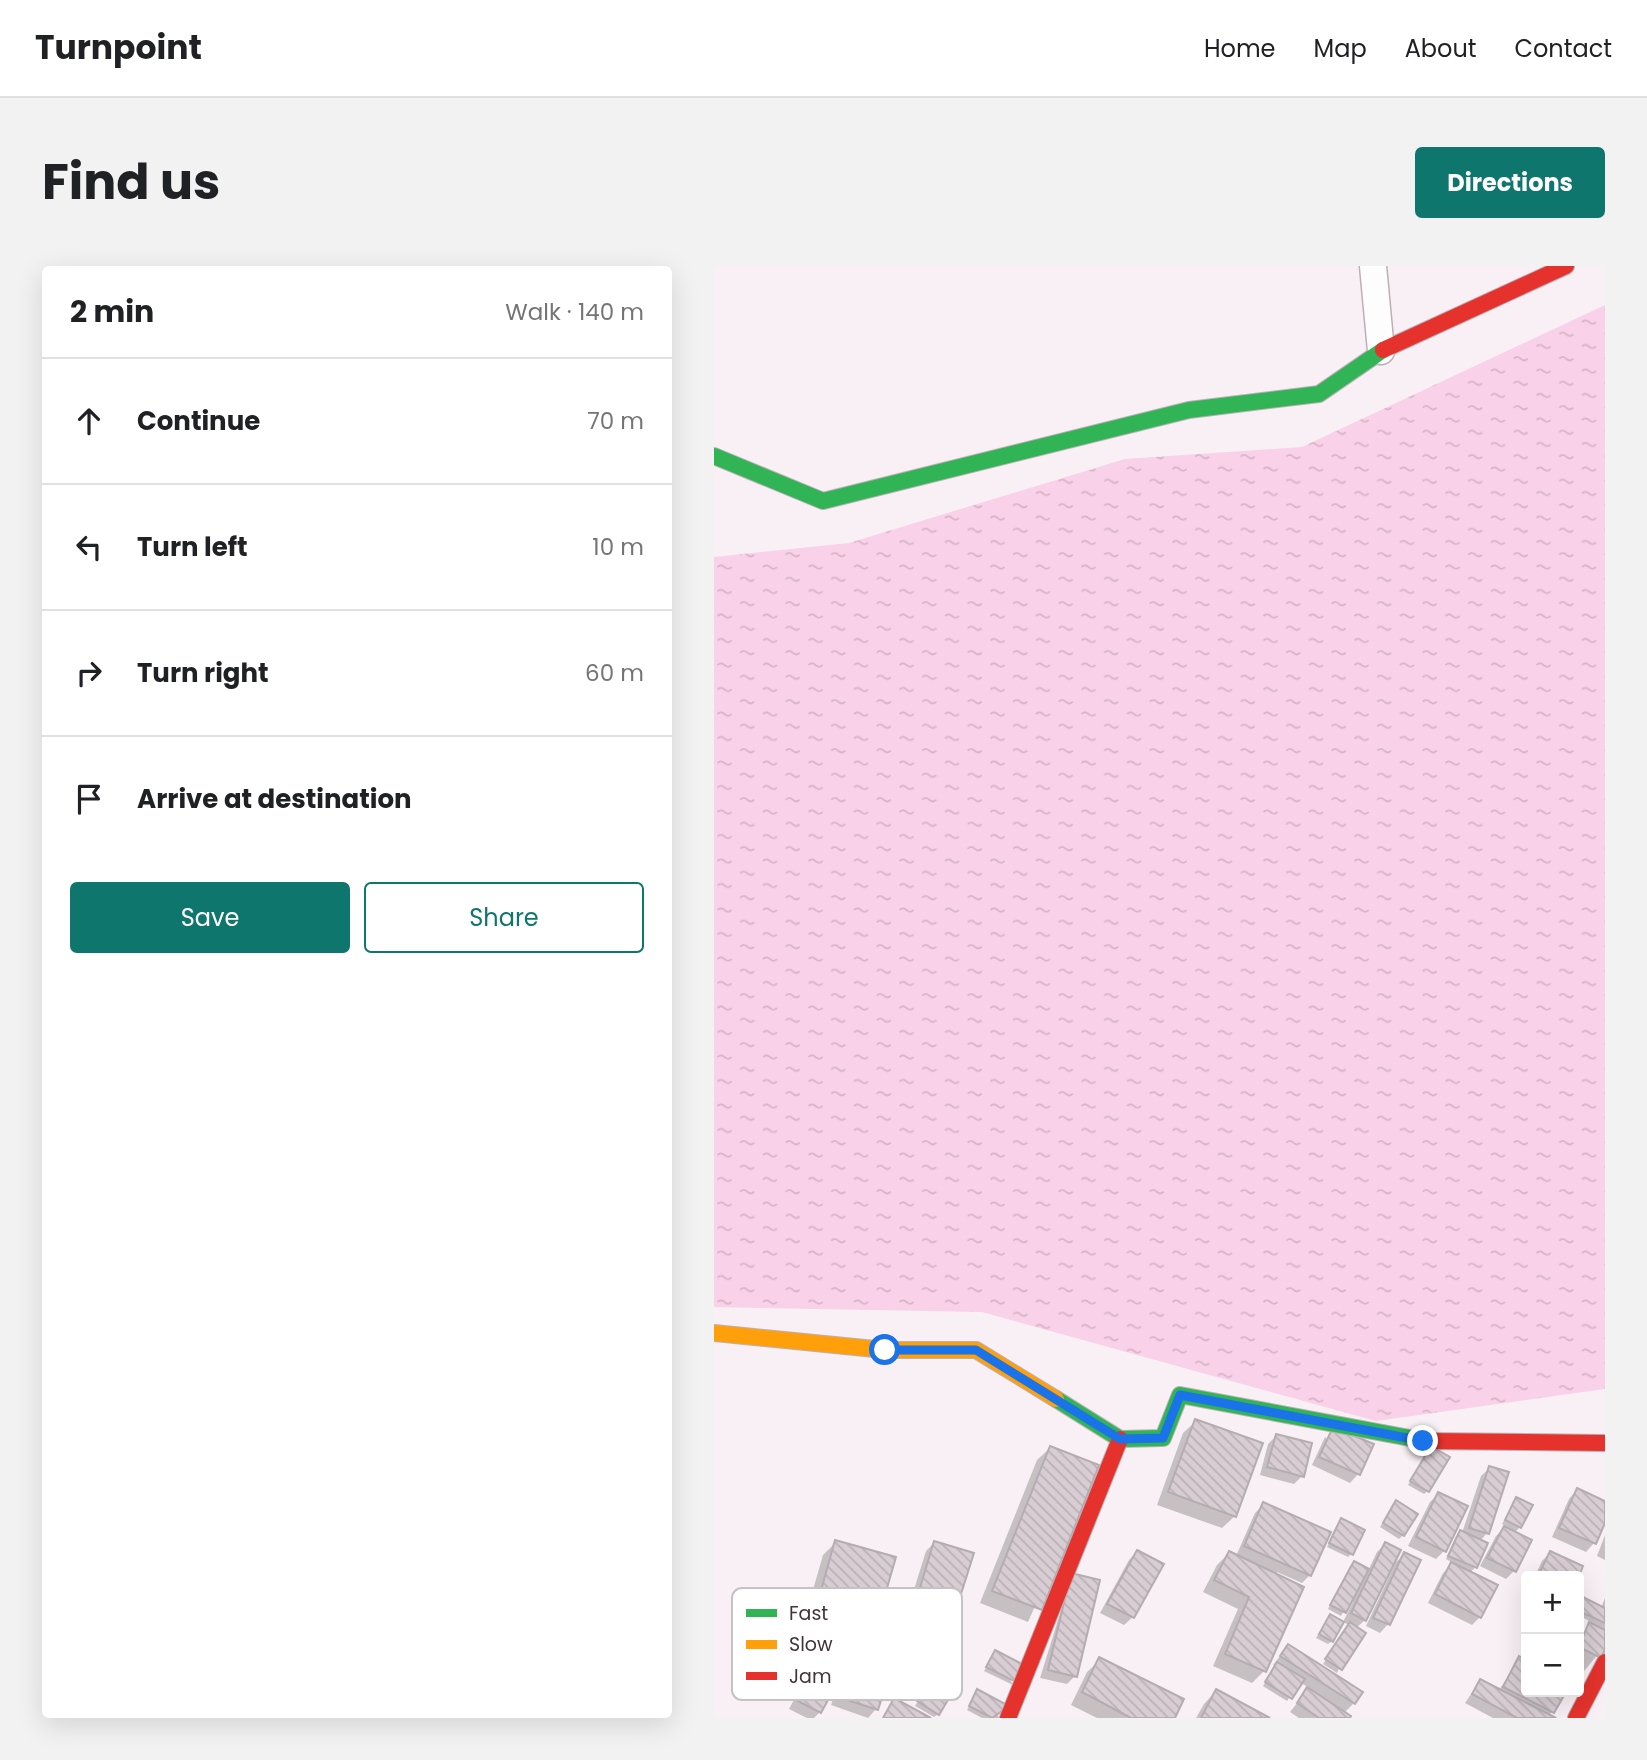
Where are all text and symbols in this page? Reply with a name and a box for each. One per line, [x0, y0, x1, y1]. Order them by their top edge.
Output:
text: Turnpoint [35, 24, 202, 71]
text: Home [1204, 32, 1276, 65]
text: Map [1314, 32, 1367, 65]
text: About [1405, 32, 1476, 65]
text: Contact [1514, 32, 1612, 65]
button: Directions [1415, 147, 1605, 218]
text: Find us [42, 148, 220, 216]
text: 2 min [70, 290, 154, 333]
text: Walk · 140 m [505, 296, 644, 328]
icon: ahead [70, 402, 108, 440]
text: Continue [137, 403, 260, 439]
text: 70 m [587, 405, 644, 437]
icon: left [70, 528, 108, 566]
text: Turn left [137, 529, 248, 565]
text: 10 m [592, 531, 644, 563]
icon: right [70, 654, 108, 692]
text: Turn right [137, 655, 269, 691]
text: 60 m [585, 657, 644, 689]
icon: arrive [70, 780, 108, 818]
text: Arrive at destination [137, 781, 412, 817]
button: Save [70, 882, 350, 953]
button: Share [364, 882, 644, 953]
route start [869, 1334, 900, 1365]
route end [1407, 1425, 1438, 1456]
map controls [1521, 1571, 1584, 1697]
button: + [1521, 1571, 1584, 1634]
legend [732, 1588, 962, 1700]
text: Fast [789, 1600, 828, 1627]
text: Slow [789, 1631, 833, 1658]
button: − [1521, 1634, 1584, 1697]
text: Jam [789, 1663, 831, 1690]

